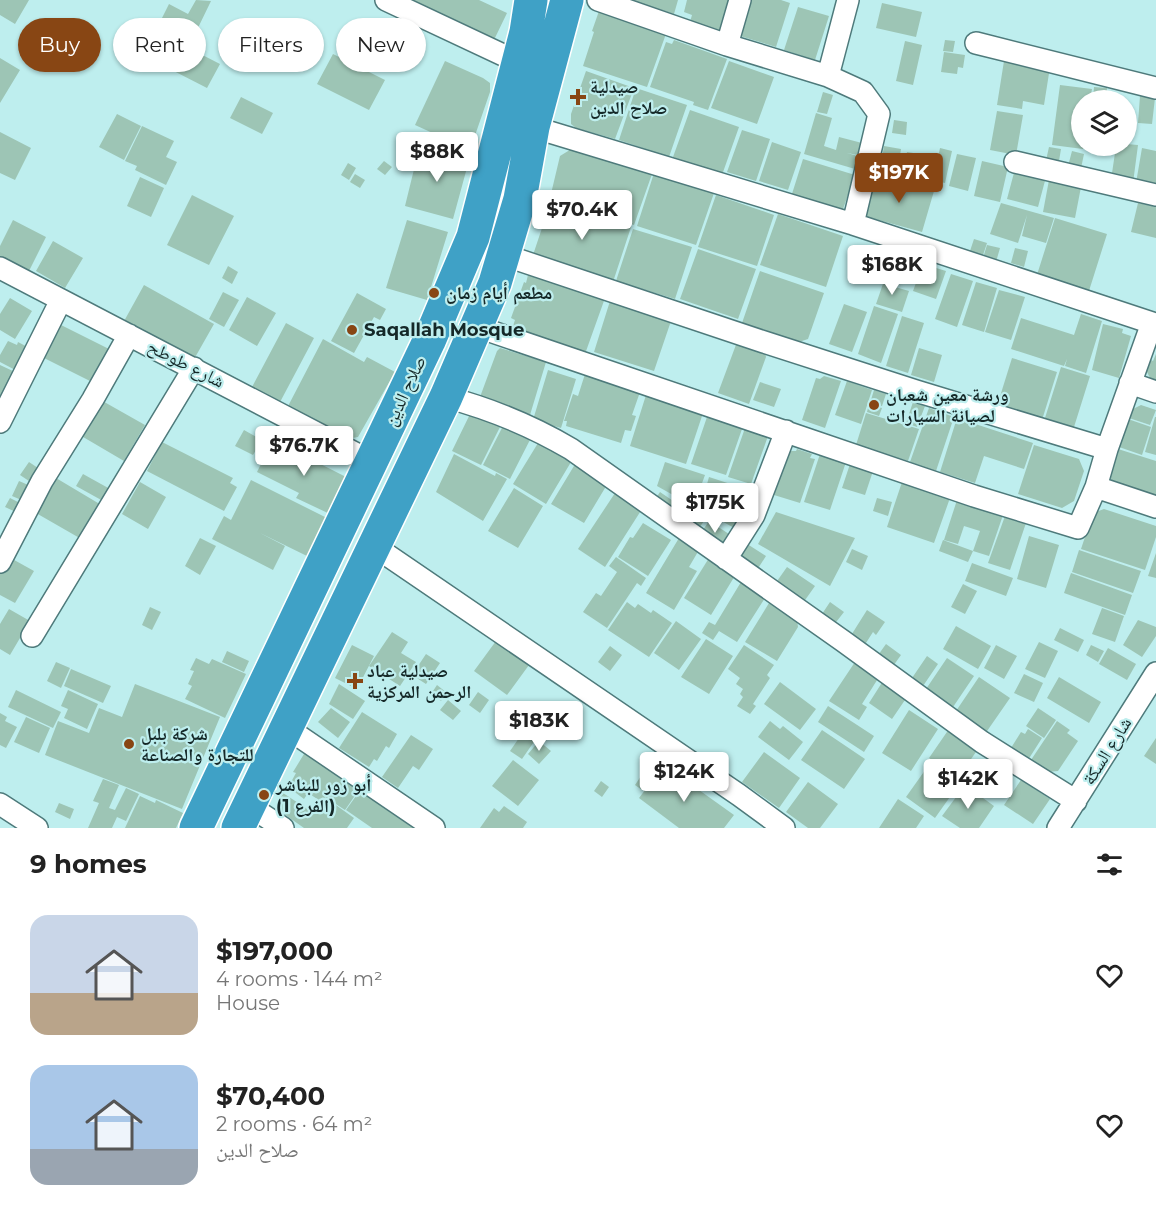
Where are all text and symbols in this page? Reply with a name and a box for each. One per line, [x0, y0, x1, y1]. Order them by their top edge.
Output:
chip: Buy [18, 18, 101, 72]
chip: Rent [113, 18, 206, 72]
chip: Filters [218, 18, 324, 72]
chip: New [336, 18, 426, 72]
place label: صيدلية صلاح الدين [590, 76, 667, 119]
marker: صيدلية صلاح الدين [571, 90, 585, 104]
map controls [1071, 90, 1137, 156]
button: layers [1071, 90, 1137, 156]
pin: $88K [401, 132, 473, 183]
text: $88K [410, 139, 464, 163]
pin: $197K [857, 153, 941, 204]
text: $197K [869, 160, 929, 184]
pin: $70.4K [533, 190, 631, 241]
text: $70.4K [546, 197, 618, 221]
pin: $168K [850, 245, 934, 296]
text: $168K [861, 252, 923, 276]
place label: مطعم أيام زمان [446, 282, 552, 305]
marker: مطعم أيام زمان [427, 286, 441, 300]
place label: Saqallah Mosque [364, 319, 524, 341]
marker: Saqallah Mosque [345, 323, 359, 337]
street label: شارع طوطح [144, 335, 228, 394]
street label: صلاح الدين [379, 353, 432, 430]
place label: ورشة معين شعبان لصيانة السيارات [886, 384, 1009, 427]
marker: ورشة معين شعبان لصيانة السيارات [867, 398, 881, 412]
pin: $76.7K [255, 426, 353, 477]
text: $76.7K [269, 433, 339, 457]
pin: $175K [673, 483, 757, 534]
text: $175K [685, 490, 745, 514]
place label: صيدلية عباد الرحمن المركزية [367, 660, 471, 703]
marker: صيدلية عباد الرحمن المركزية [348, 674, 362, 688]
pin: $183K [497, 701, 581, 752]
text: $183K [509, 708, 569, 732]
street label: شارع السكة [1078, 713, 1136, 789]
place label: شركة بلبل للتجارة والصناعة [141, 723, 254, 766]
marker: شركة بلبل للتجارة والصناعة [122, 737, 136, 751]
pin: $124K [642, 752, 726, 803]
text: $124K [654, 759, 714, 783]
pin: $142K [926, 759, 1010, 810]
text: $142K [938, 766, 998, 790]
place label: أبو زور للبناشر (الفرع 1) [275, 774, 371, 817]
marker: أبو زور للبناشر (الفرع 1) [257, 788, 271, 802]
text: 9 homes [30, 848, 147, 880]
icon: filters [1093, 848, 1126, 881]
text: $197,000 [216, 935, 333, 967]
icon: home [78, 939, 150, 1011]
icon: heart [1093, 959, 1126, 992]
text: 4 rooms · 144 m² [216, 967, 383, 991]
text: House [216, 991, 280, 1015]
text: $70,400 [216, 1080, 325, 1112]
icon: home [78, 1089, 150, 1161]
icon: heart [1093, 1109, 1126, 1142]
text: 2 rooms · 64 m² [216, 1112, 372, 1136]
text: صلاح الدين [216, 1138, 299, 1162]

